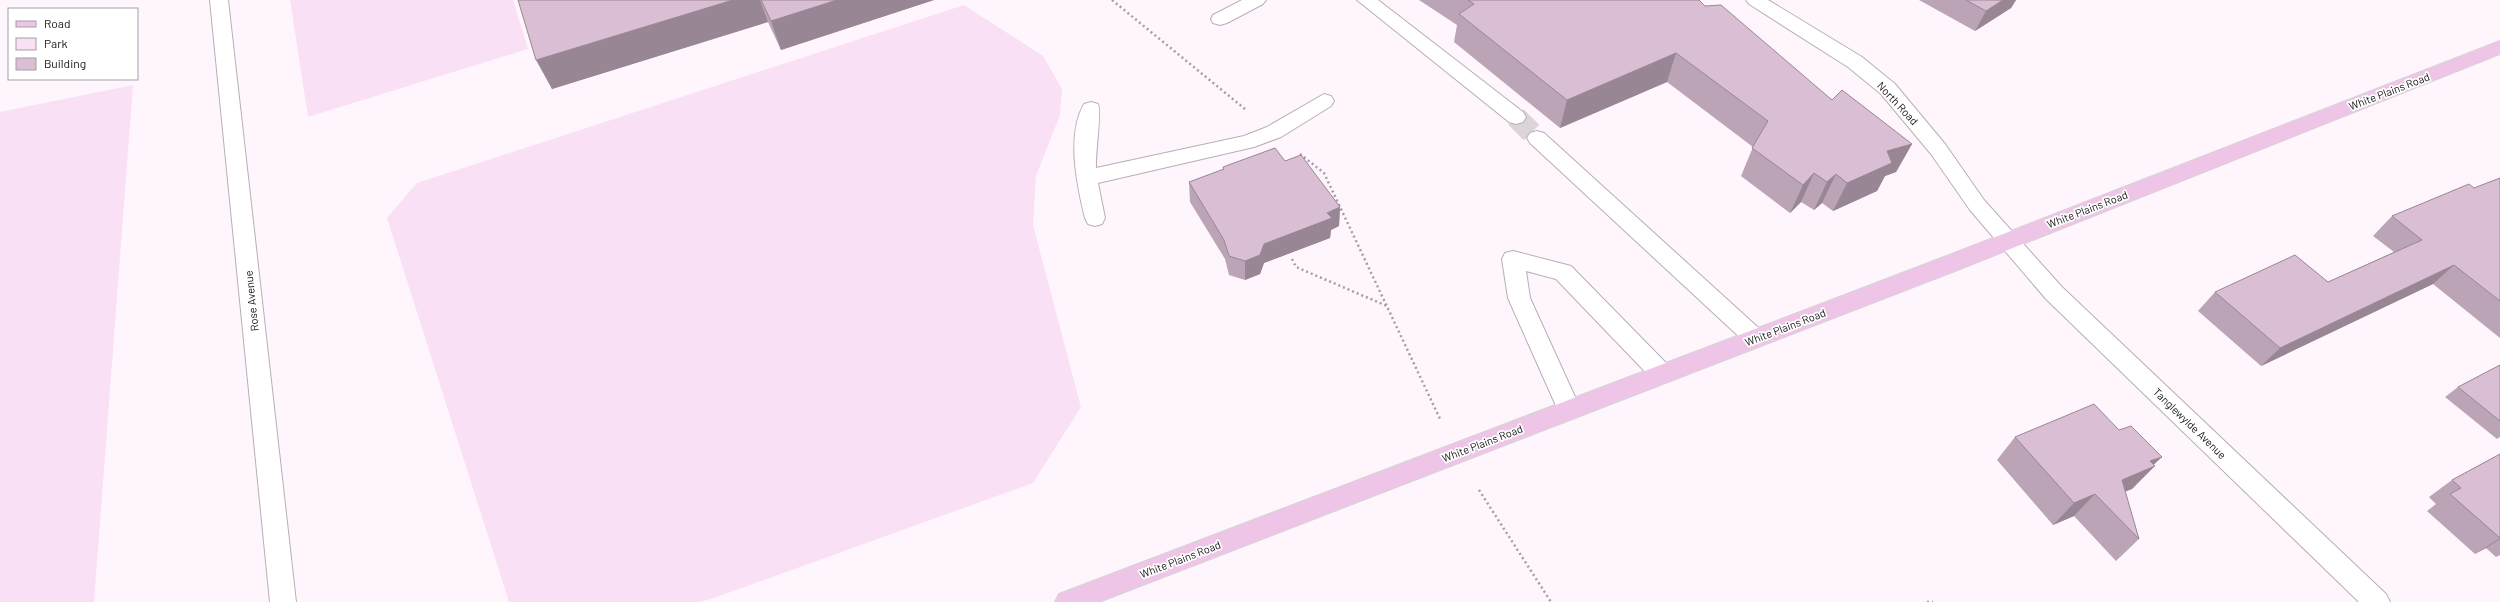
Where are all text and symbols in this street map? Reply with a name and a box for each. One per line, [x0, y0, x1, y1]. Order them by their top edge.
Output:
legend [8, 8, 138, 80]
text: Road [44, 16, 71, 30]
text: Park [44, 36, 68, 50]
text: Building [44, 56, 86, 70]
street label: White Plains Road [2347, 70, 2431, 112]
street label: North Road [1875, 79, 1921, 127]
street label: White Plains Road [2045, 188, 2129, 230]
street label: Rose Avenue [241, 270, 261, 332]
street label: White Plains Road [1743, 306, 1827, 348]
street label: Tanglewylde Avenue [2151, 385, 2229, 461]
street label: White Plains Road [1440, 422, 1524, 464]
street label: White Plains Road [1138, 538, 1222, 580]

